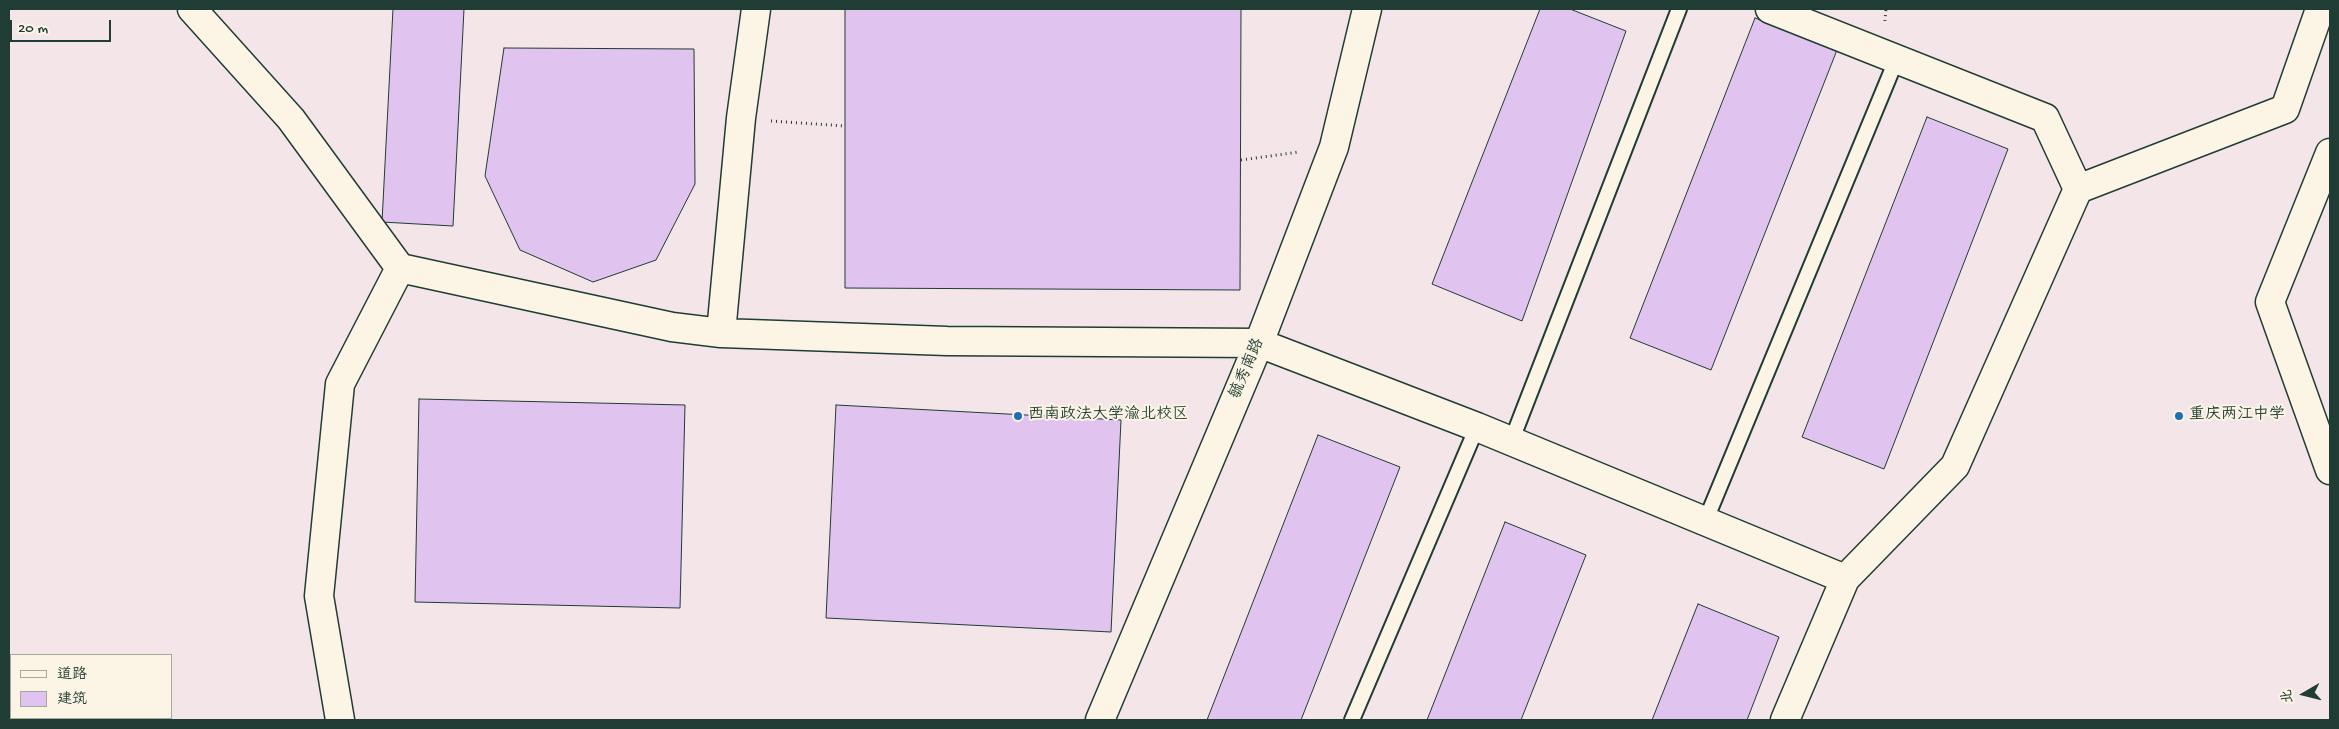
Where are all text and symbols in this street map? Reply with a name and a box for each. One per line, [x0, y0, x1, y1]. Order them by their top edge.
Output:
scale bar [12, 10, 114, 42]
text: 20 m [18, 20, 48, 38]
street label: 毓秀南路 [1227, 336, 1269, 402]
place label: 西南政法大学渝北校区 [1028, 406, 1188, 426]
place label: 重庆两江中学 [2189, 406, 2285, 426]
marker: 西南政法大学渝北校区 [1012, 410, 1024, 422]
marker: 重庆两江中学 [2173, 410, 2185, 422]
legend [10, 654, 172, 719]
text: 道路 [57, 666, 87, 684]
north arrow [2279, 669, 2329, 719]
text: 北 [2279, 688, 2298, 704]
text: 建筑 [57, 691, 87, 709]

